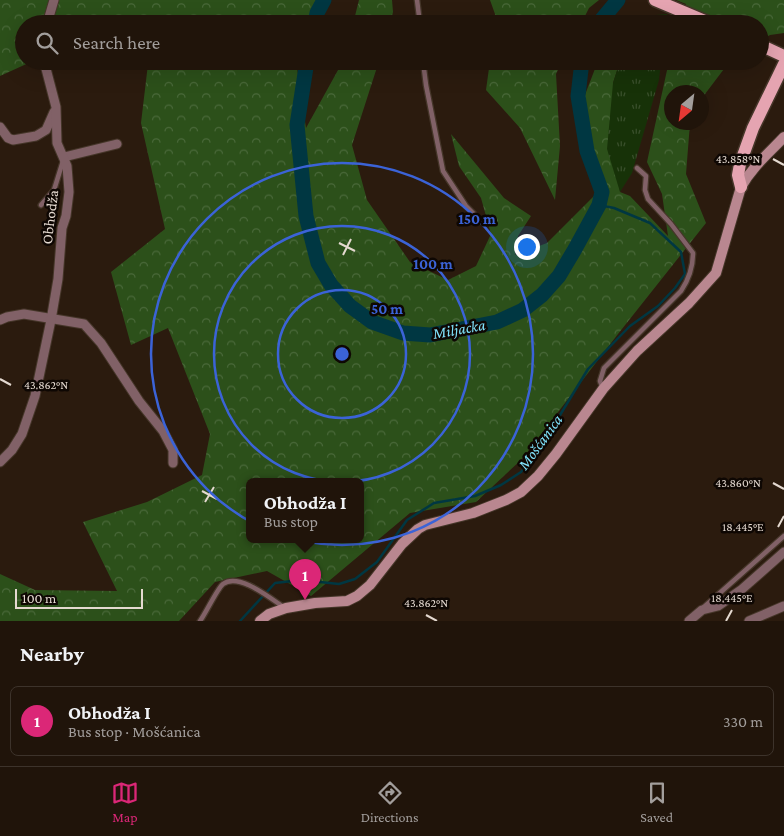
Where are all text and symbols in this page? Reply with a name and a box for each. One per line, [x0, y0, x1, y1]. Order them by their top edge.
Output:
search box [15, 15, 769, 70]
icon: search [33, 29, 61, 57]
text: Search here [73, 32, 160, 53]
north arrow [664, 85, 709, 130]
text: 43.858°N [716, 152, 760, 166]
street label: Obhodža [39, 189, 61, 245]
text: 150 m [458, 211, 496, 227]
your location [514, 234, 540, 260]
text: 100 m [413, 256, 453, 272]
text: 50 m [371, 301, 403, 317]
water label: Miljacka [430, 316, 487, 343]
centre of rings [333, 345, 351, 363]
text: 43.862°N [24, 378, 68, 392]
water label: Mošćanica [514, 411, 566, 474]
text: 43.860°N [715, 476, 761, 490]
popup [246, 478, 364, 543]
text: Obhodža I [264, 492, 346, 513]
text: Bus stop [264, 513, 318, 530]
text: 18.445°E [722, 520, 764, 534]
pin: 1 [289, 559, 321, 600]
scale bar [15, 586, 142, 609]
text: 100 m [22, 590, 56, 606]
text: 18.445°E [711, 591, 753, 605]
text: 43.862°N [404, 596, 448, 610]
text: Nearby [20, 642, 84, 666]
text: Obhodža I [68, 702, 151, 723]
text: 1 [34, 713, 40, 730]
text: 330 m [723, 713, 763, 730]
text: Bus stop · Mošćanica [68, 723, 201, 740]
tab: Map [111, 779, 139, 825]
tab: Directions [361, 779, 419, 825]
tab: Saved [640, 779, 673, 825]

